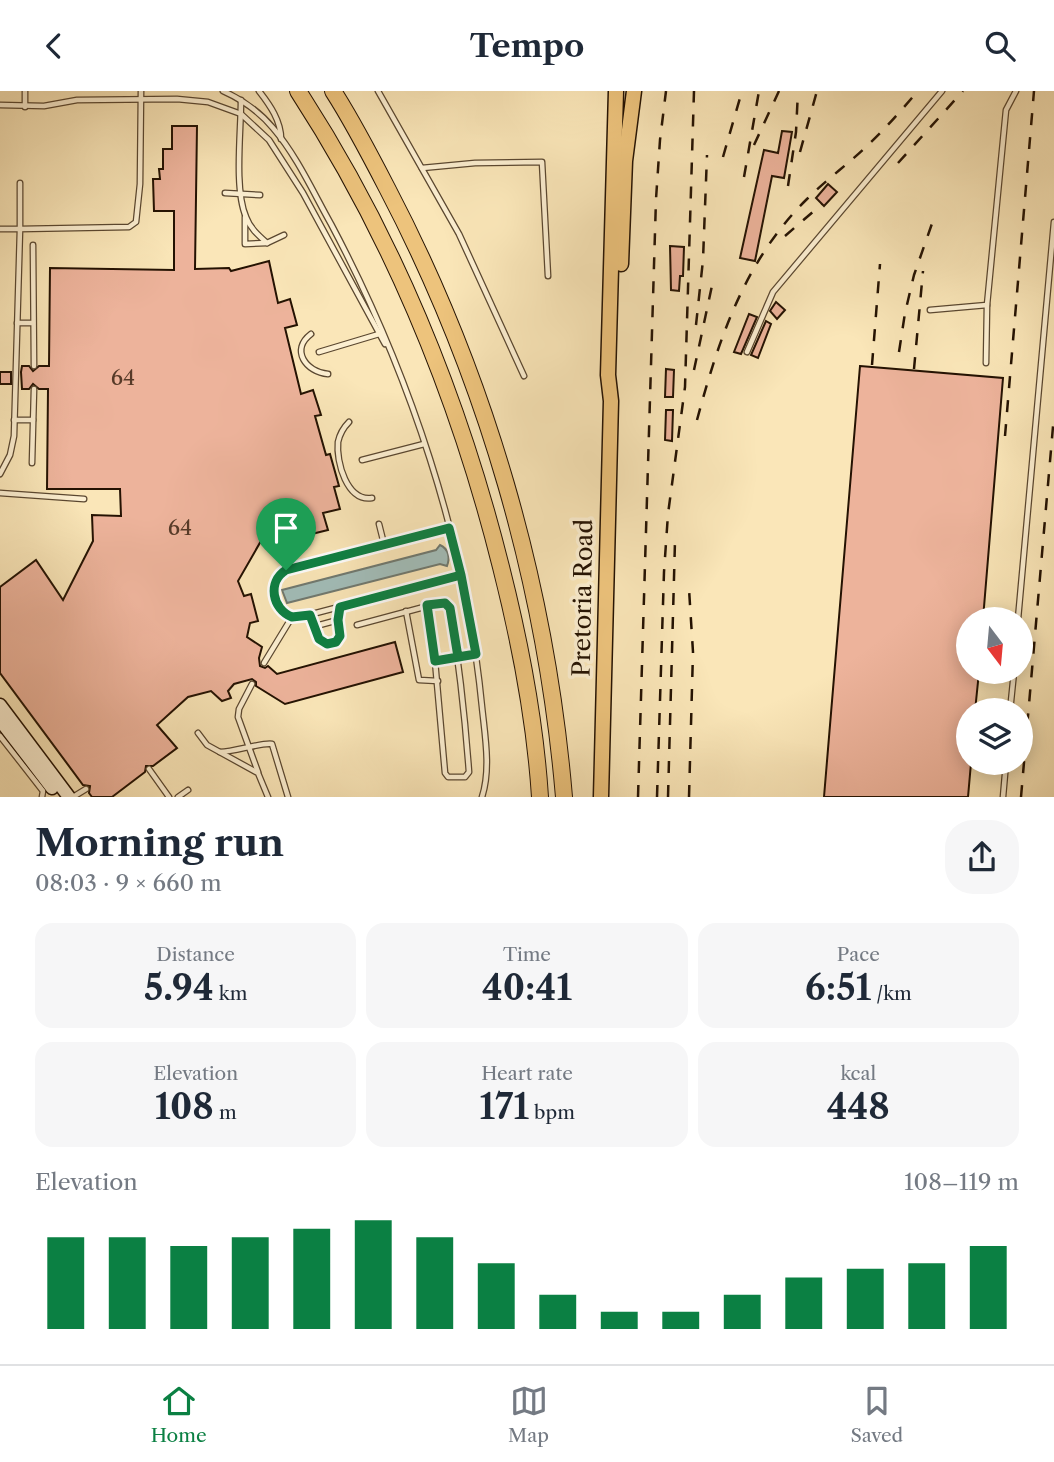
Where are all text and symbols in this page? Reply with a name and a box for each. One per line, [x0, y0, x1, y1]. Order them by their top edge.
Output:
text: Tempo [470, 26, 584, 65]
icon: back [35, 27, 73, 65]
icon: search [981, 27, 1019, 65]
house number: 64 [111, 365, 135, 390]
pin [256, 498, 316, 570]
icon: arrive [267, 509, 305, 547]
house number: 64 [168, 515, 192, 540]
street label: Pretoria Road [567, 518, 598, 677]
north arrow [956, 607, 1032, 684]
map controls [956, 607, 1033, 775]
button: layers [956, 698, 1033, 775]
text: Morning run [35, 819, 284, 866]
button: share [945, 820, 1019, 894]
text: 08:03 · 9 × 660 m [35, 869, 222, 897]
text: Distance [156, 943, 235, 966]
text: Time [503, 943, 551, 966]
text: Pace [837, 943, 880, 966]
text: 5.94 [144, 966, 214, 1009]
text: 40:41 [482, 966, 572, 1009]
text: 6:51 [805, 966, 871, 1009]
text: km [214, 982, 247, 1005]
text: /km [871, 982, 912, 1005]
text: Elevation [153, 1062, 238, 1085]
text: Heart rate [481, 1062, 573, 1085]
text: kcal [840, 1062, 876, 1085]
text: 108 [155, 1085, 214, 1128]
text: 171 [479, 1085, 529, 1128]
text: 448 [827, 1085, 890, 1128]
text: m [214, 1101, 237, 1124]
text: bpm [529, 1101, 575, 1124]
text: Elevation [35, 1168, 138, 1196]
text: 108–119 m [904, 1168, 1019, 1196]
tab: Home [151, 1382, 207, 1447]
tab: Map [508, 1382, 549, 1447]
tab: Saved [850, 1382, 903, 1447]

